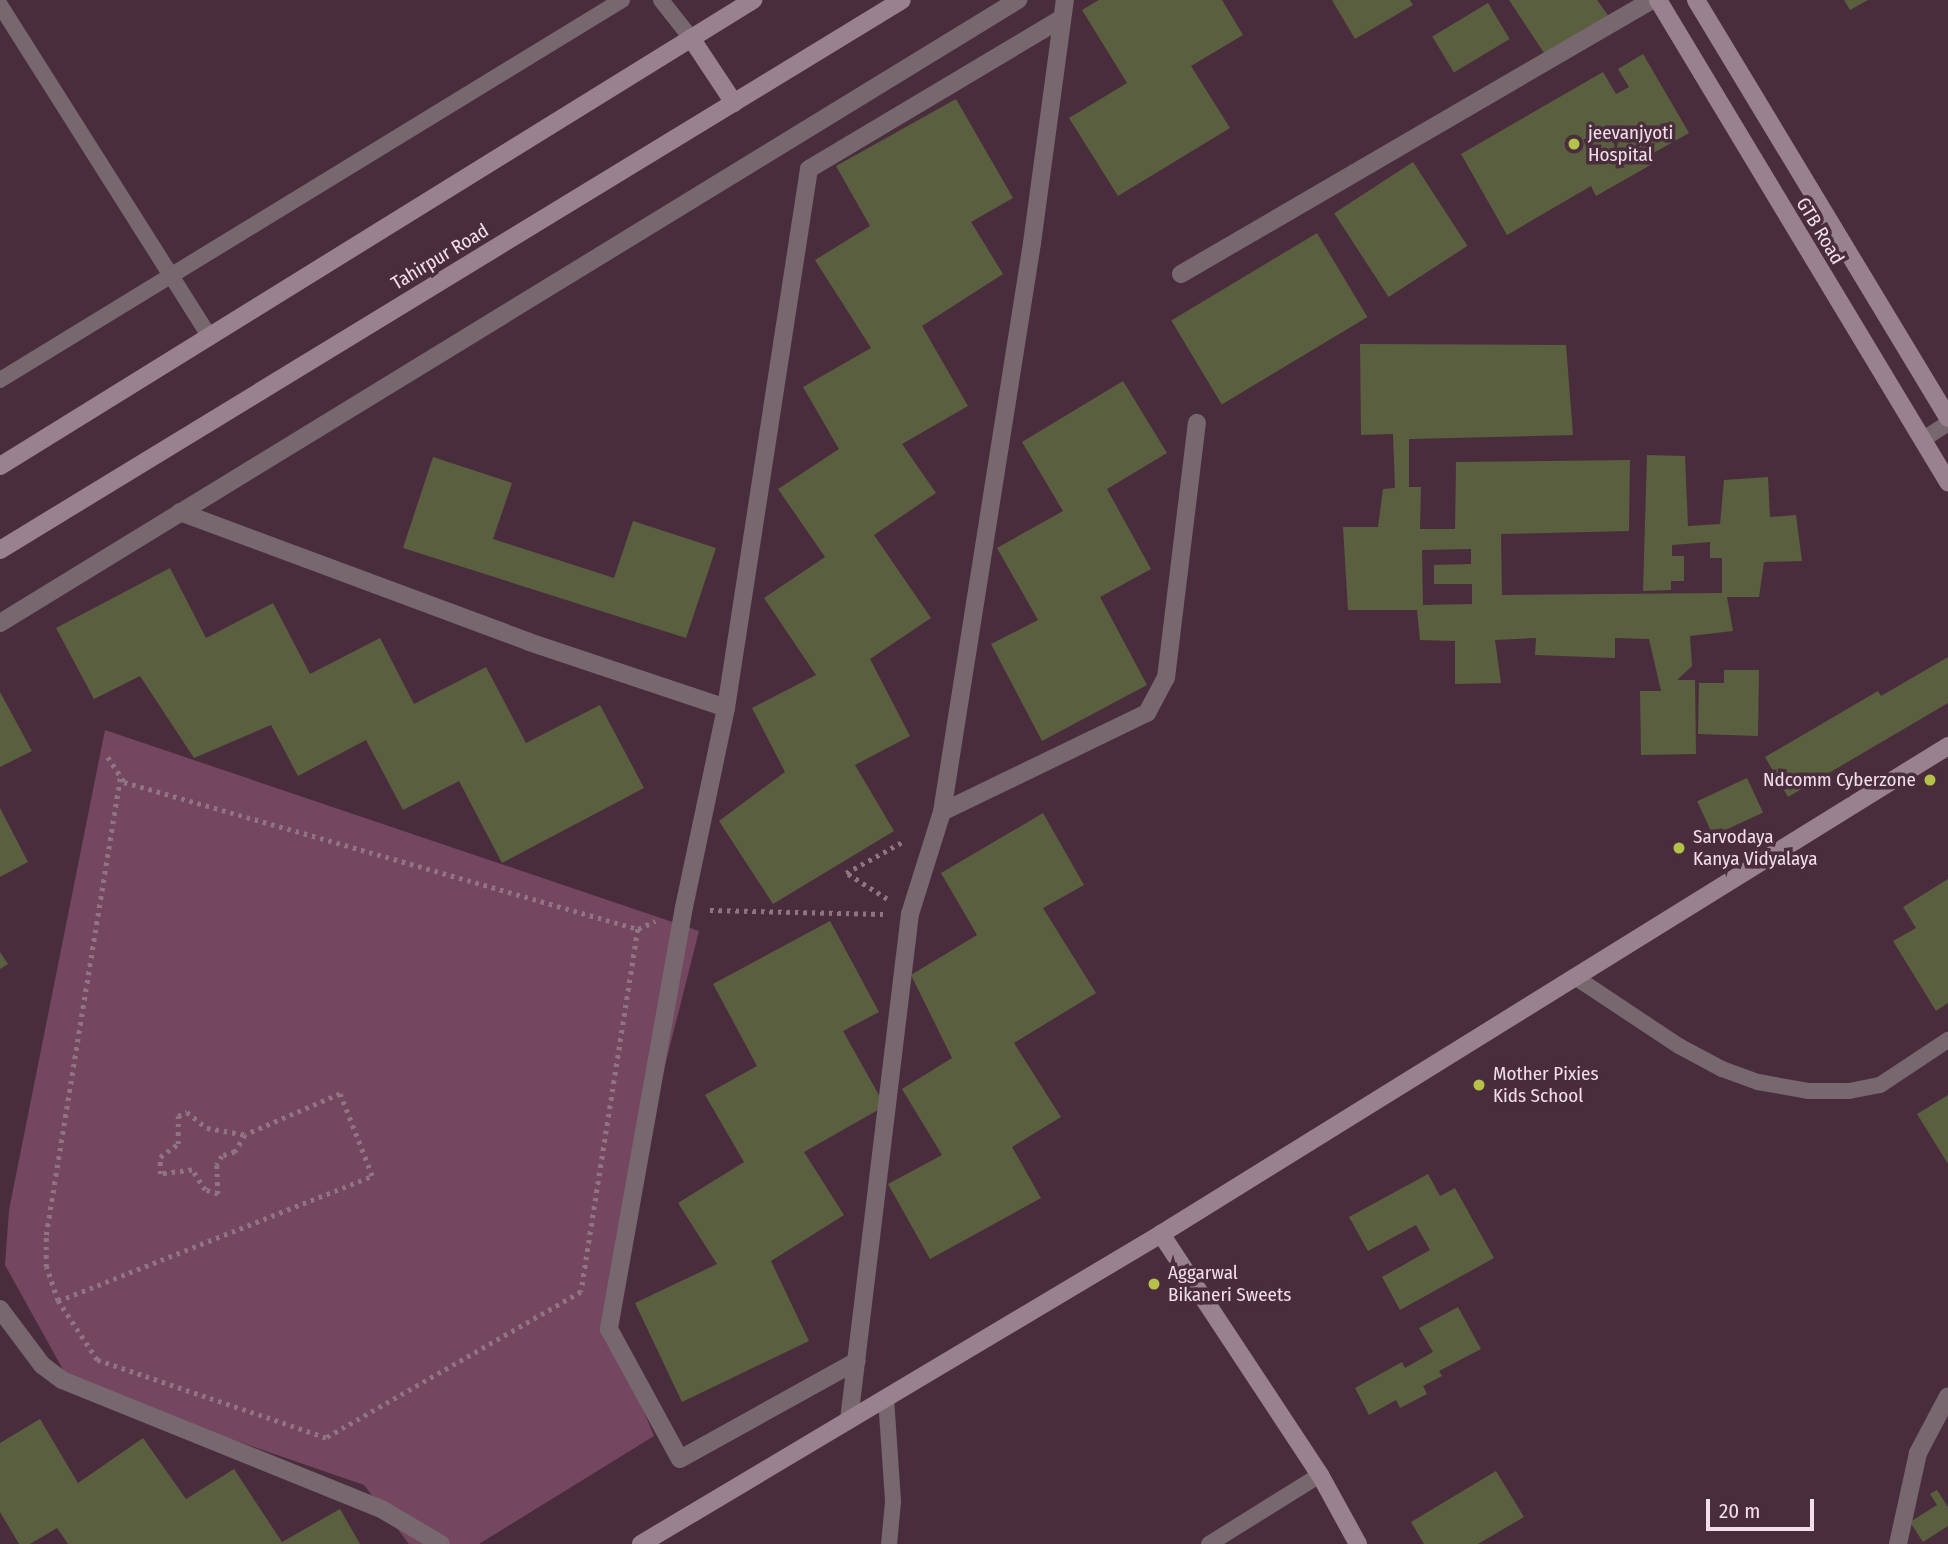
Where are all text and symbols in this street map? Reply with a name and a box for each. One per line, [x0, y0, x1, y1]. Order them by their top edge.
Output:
place label: jeevanjyoti Hospital [1588, 122, 1673, 166]
marker: jeevanjyoti Hospital [1566, 136, 1582, 152]
street label: GTB Road [1791, 194, 1849, 268]
street label: Tahirpur Road [387, 219, 493, 295]
place label: Ndcomm Cyberzone [1763, 769, 1916, 791]
marker: Ndcomm Cyberzone [1922, 772, 1938, 788]
place label: Sarvodaya Kanya Vidyalaya [1693, 826, 1818, 870]
marker: Sarvodaya Kanya Vidyalaya [1671, 840, 1687, 856]
place label: Mother Pixies Kids School [1493, 1063, 1599, 1107]
marker: Mother Pixies Kids School [1471, 1077, 1487, 1093]
place label: Aggarwal Bikaneri Sweets [1168, 1262, 1291, 1306]
marker: Aggarwal Bikaneri Sweets [1146, 1276, 1162, 1292]
scale bar [1710, 1484, 1818, 1528]
text: 20 m [1719, 1498, 1760, 1524]

